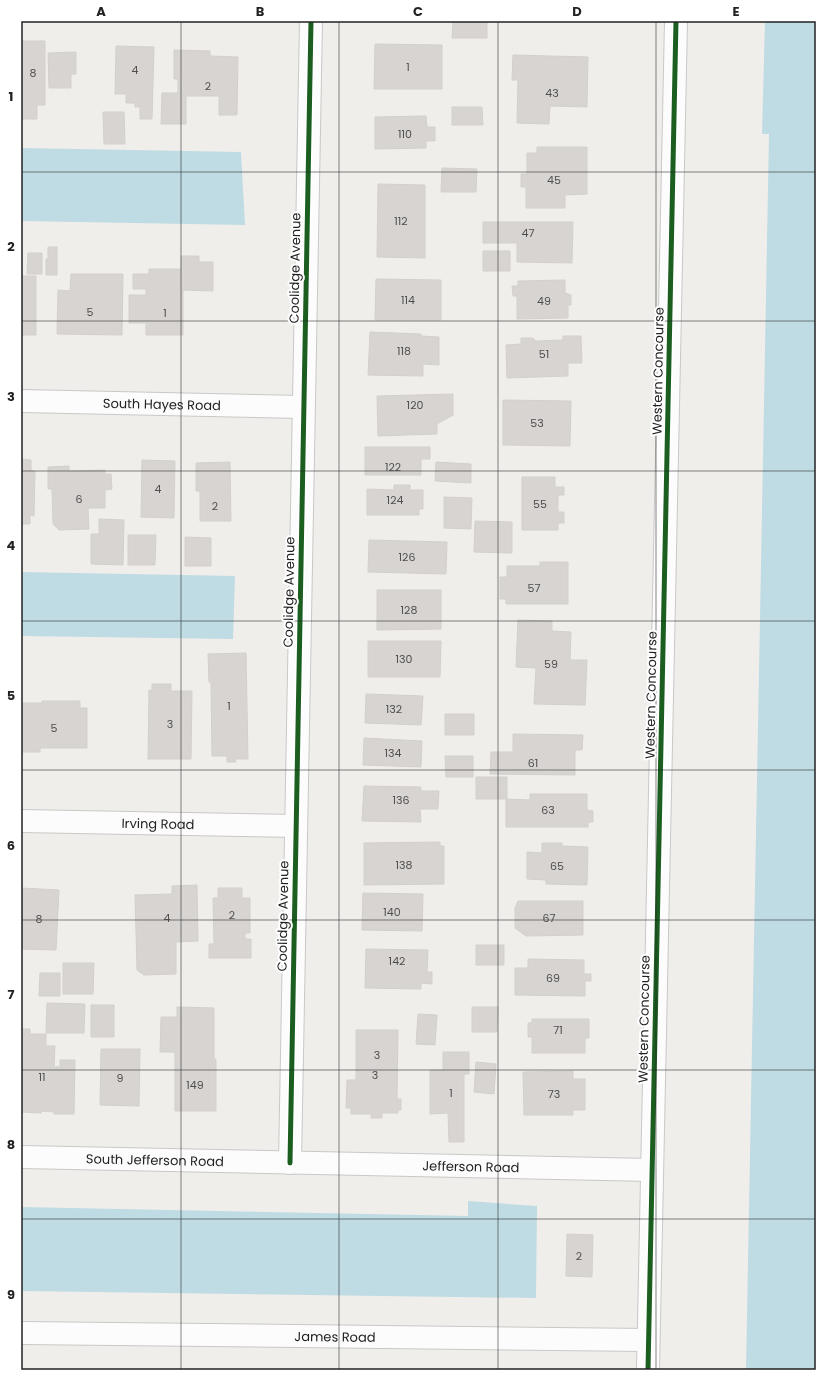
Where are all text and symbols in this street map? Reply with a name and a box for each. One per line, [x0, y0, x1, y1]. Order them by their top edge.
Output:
text: A [96, 2, 106, 21]
text: B [256, 2, 265, 21]
text: C [413, 2, 423, 21]
text: D [572, 2, 582, 21]
text: E [732, 2, 740, 21]
house number: 1 [406, 59, 410, 75]
house number: 4 [132, 62, 139, 78]
house number: 8 [30, 65, 37, 81]
house number: 2 [205, 78, 211, 94]
house number: 43 [545, 85, 559, 101]
text: 1 [9, 87, 13, 106]
house number: 110 [398, 126, 412, 142]
house number: 45 [547, 172, 561, 188]
street label: Coolidge Avenue [285, 212, 305, 324]
house number: 112 [394, 213, 408, 229]
house number: 47 [522, 225, 534, 241]
text: 2 [7, 237, 15, 256]
house number: 114 [401, 292, 415, 308]
house number: 49 [537, 293, 551, 309]
house number: 5 [87, 304, 94, 320]
house number: 1 [163, 305, 167, 321]
street label: Western Concourse [647, 307, 669, 435]
house number: 118 [397, 343, 411, 359]
house number: 51 [539, 346, 549, 362]
text: 3 [7, 387, 15, 406]
street label: South Hayes Road [103, 393, 221, 415]
house number: 120 [407, 397, 423, 413]
house number: 53 [530, 415, 544, 431]
house number: 122 [385, 459, 401, 475]
house number: 4 [155, 481, 162, 497]
house number: 6 [76, 491, 83, 507]
house number: 124 [387, 492, 403, 508]
house number: 55 [533, 496, 547, 512]
house number: 2 [212, 498, 218, 514]
text: 4 [7, 536, 16, 555]
street label: Coolidge Avenue [279, 536, 299, 648]
house number: 126 [399, 549, 415, 565]
house number: 57 [528, 580, 540, 596]
house number: 128 [401, 602, 417, 618]
street label: Western Concourse [640, 631, 662, 759]
house number: 130 [396, 651, 413, 667]
house number: 59 [544, 656, 558, 672]
text: 5 [7, 686, 15, 705]
house number: 1 [227, 698, 231, 714]
house number: 132 [386, 701, 402, 717]
house number: 3 [167, 716, 173, 732]
house number: 5 [51, 720, 58, 736]
house number: 134 [385, 745, 402, 761]
house number: 61 [528, 755, 538, 771]
house number: 136 [393, 792, 410, 808]
house number: 63 [541, 802, 555, 818]
street label: Irving Road [121, 813, 195, 834]
text: 6 [7, 836, 15, 855]
house number: 138 [396, 857, 413, 873]
house number: 65 [550, 858, 564, 874]
street label: Coolidge Avenue [273, 860, 293, 972]
house number: 140 [383, 904, 401, 920]
house number: 2 [229, 907, 235, 923]
house number: 4 [164, 910, 171, 926]
house number: 67 [543, 910, 556, 926]
house number: 8 [36, 911, 43, 927]
house number: 142 [389, 953, 405, 969]
street label: Western Concourse [633, 955, 655, 1083]
house number: 69 [546, 970, 560, 986]
text: 7 [8, 985, 15, 1004]
house number: 71 [553, 1022, 563, 1038]
house number: 3 [374, 1047, 380, 1063]
house number: 3 [372, 1067, 378, 1083]
house number: 11 [38, 1069, 46, 1085]
house number: 9 [117, 1070, 124, 1086]
house number: 149 [186, 1077, 204, 1093]
house number: 1 [449, 1085, 453, 1101]
house number: 73 [548, 1086, 560, 1102]
text: 8 [7, 1135, 15, 1154]
street label: South Jefferson Road [86, 1149, 224, 1171]
street label: Jefferson Road [422, 1156, 520, 1177]
house number: 2 [576, 1248, 582, 1264]
text: 9 [7, 1285, 15, 1304]
street label: James Road [294, 1327, 376, 1346]

